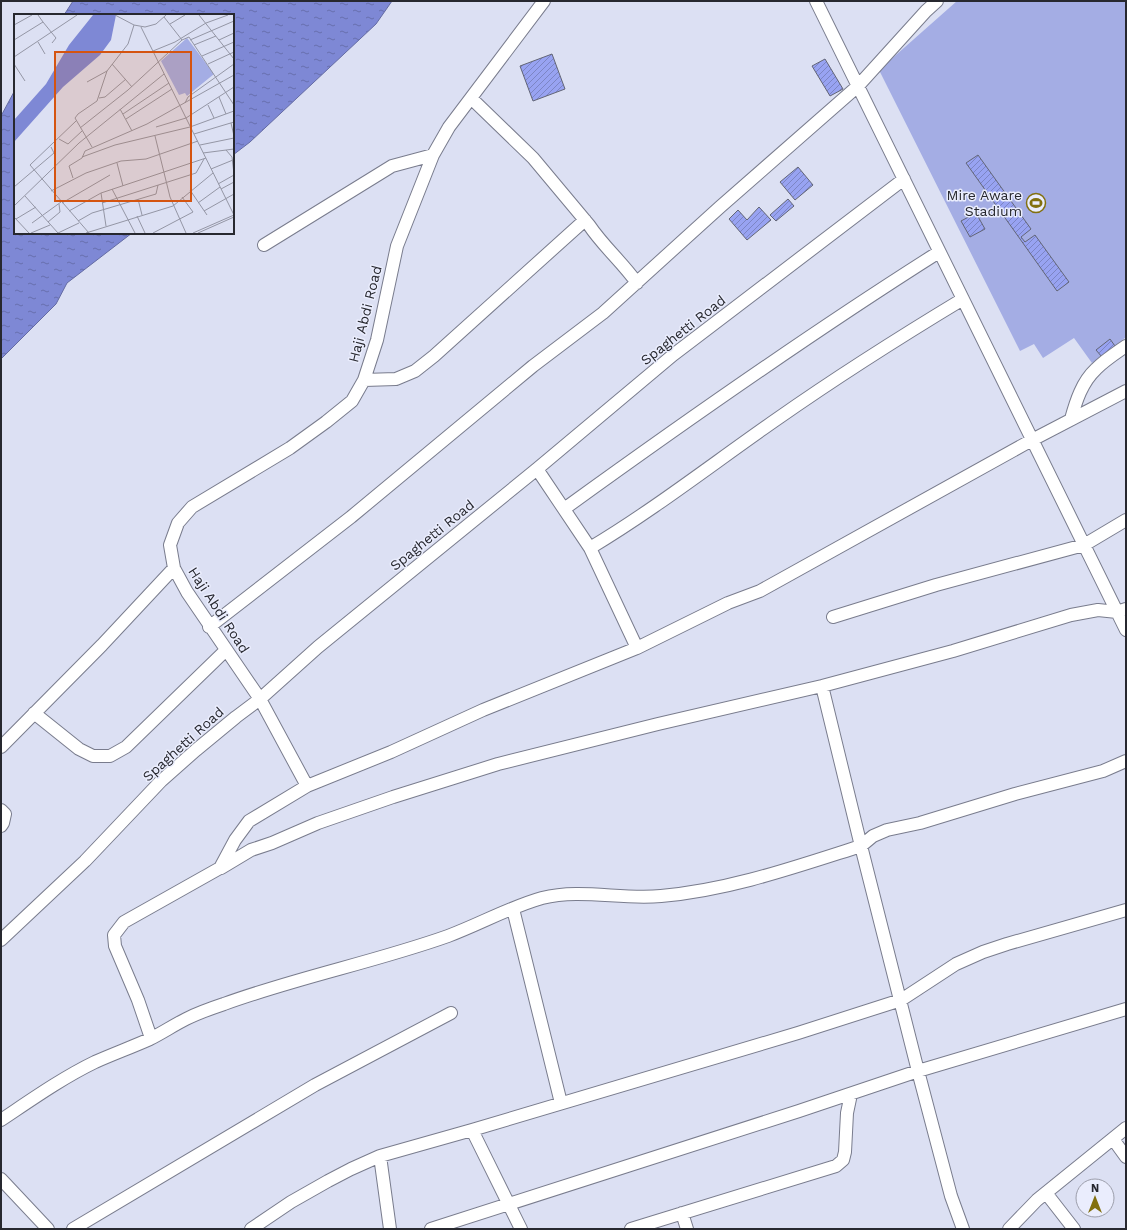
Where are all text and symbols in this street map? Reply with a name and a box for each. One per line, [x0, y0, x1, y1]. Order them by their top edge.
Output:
inset map [14, 14, 234, 234]
place label: Mire Aware Stadium [947, 187, 1022, 219]
sports icon: Mire Aware Stadium [1025, 192, 1047, 214]
street label: Haji Abdi Road [345, 264, 385, 364]
street label: Spaghetti Road [637, 292, 729, 368]
street label: Spaghetti Road [387, 496, 477, 574]
street label: Haji Abdi Road [185, 564, 253, 656]
street label: Spaghetti Road [139, 704, 227, 784]
north arrow [1075, 1178, 1115, 1218]
text: N [1091, 1182, 1099, 1195]

